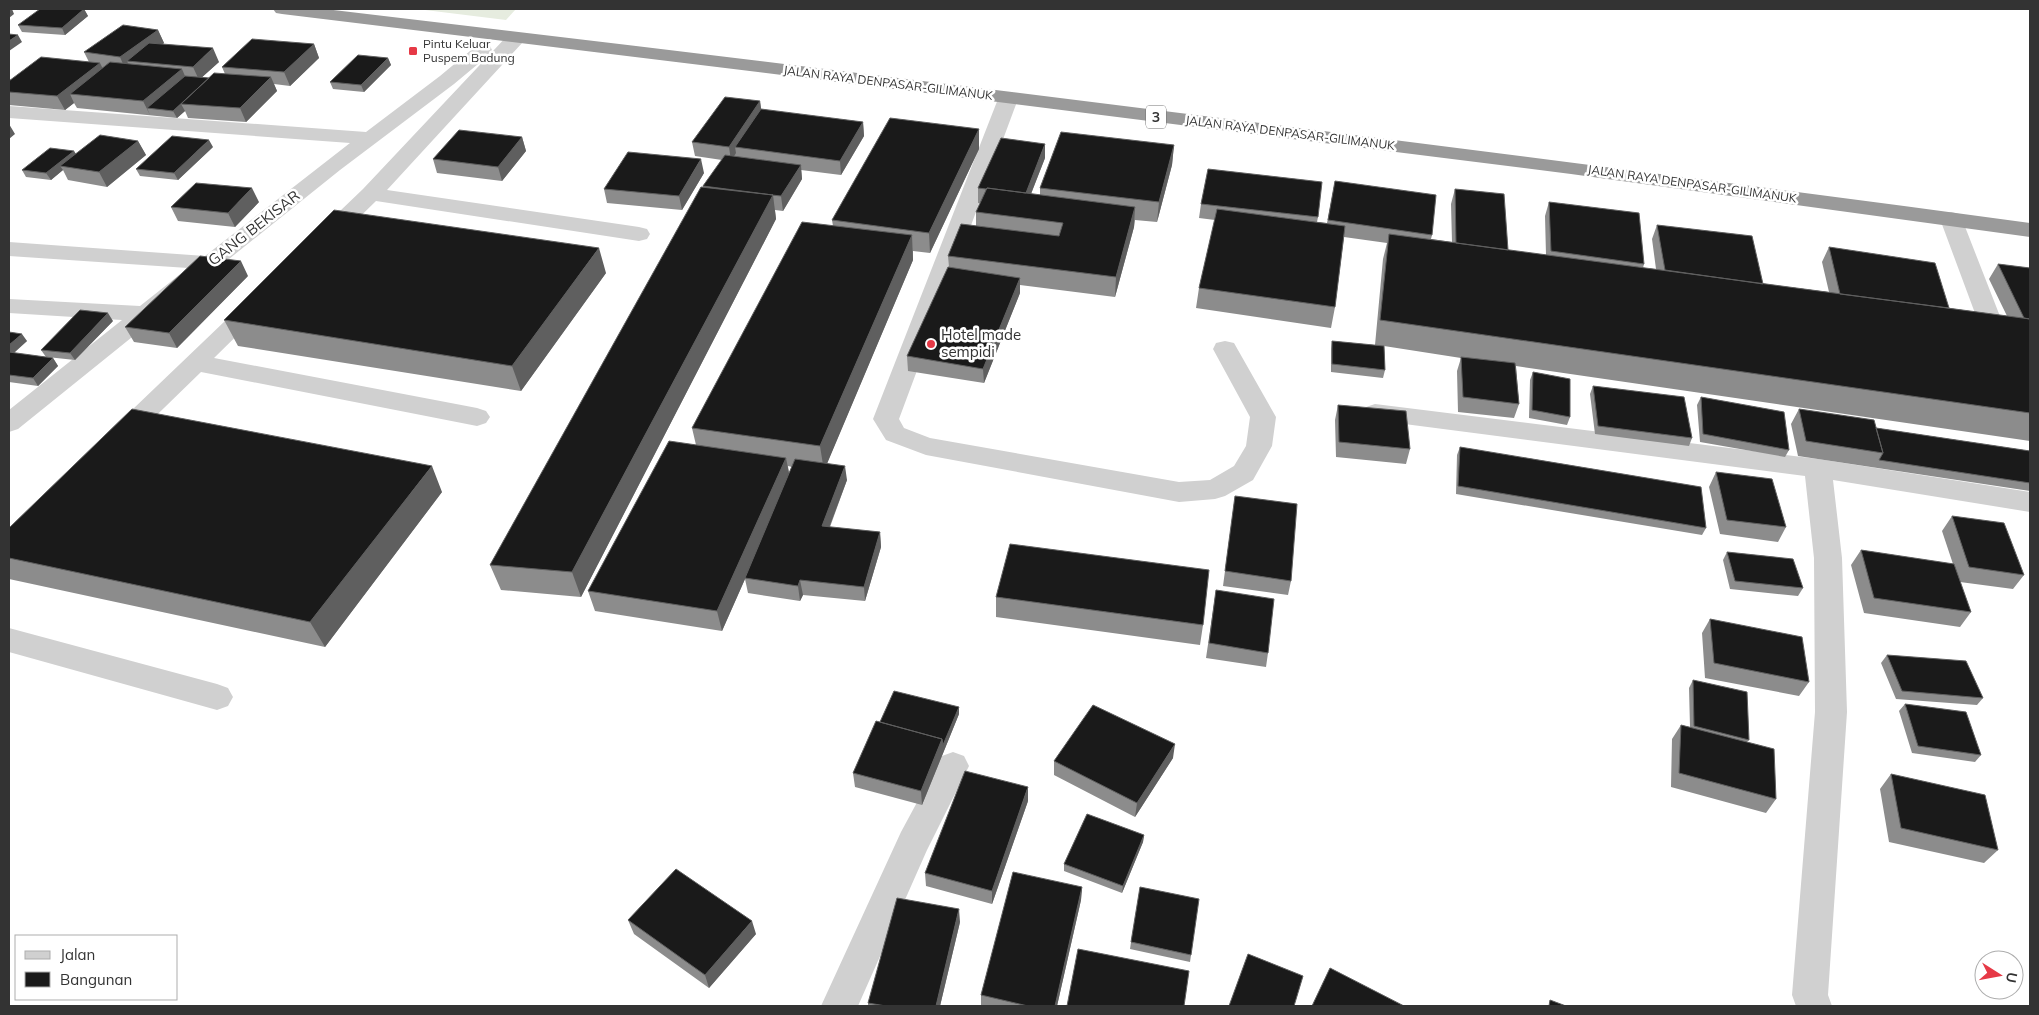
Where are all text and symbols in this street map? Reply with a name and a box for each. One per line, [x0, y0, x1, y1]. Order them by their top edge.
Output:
place label: Pintu Keluar Puspem Badung [423, 36, 515, 65]
marker: Pintu Keluar Puspem Badung [407, 45, 419, 57]
street label: JALAN RAYA DENPASAR-GILIMANUK [783, 62, 994, 103]
road number: 3 [1146, 105, 1166, 128]
street label: JALAN RAYA DENPASAR-GILIMANUK [1185, 112, 1396, 153]
street label: JALAN RAYA DENPASAR-GILIMANUK [1587, 161, 1798, 206]
street label: GANG BEKISAR [204, 186, 303, 269]
place label: Hotel made sempidi [941, 325, 1021, 361]
marker: Hotel made sempidi [925, 338, 937, 350]
legend [15, 935, 178, 1000]
text: Jalan [60, 945, 95, 964]
north arrow [1974, 950, 2024, 1000]
text: Bangunan [60, 970, 132, 989]
text: U [2002, 971, 2022, 984]

